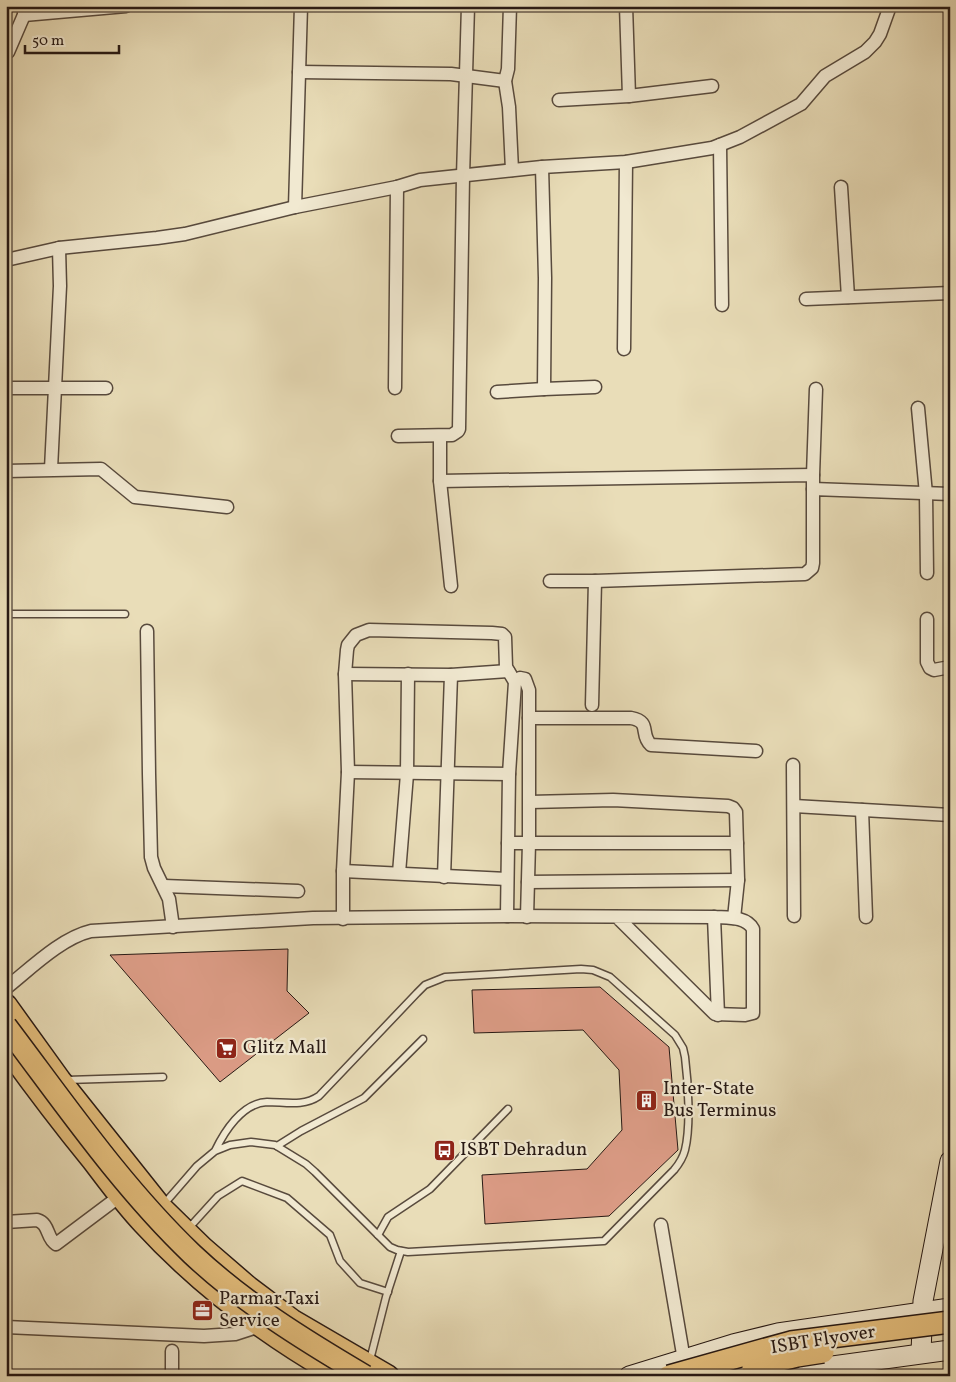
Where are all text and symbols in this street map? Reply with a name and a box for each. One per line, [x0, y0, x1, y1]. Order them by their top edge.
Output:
scale bar [25, 22, 119, 54]
text: 50 m [32, 31, 64, 52]
place label: Glitz Mall [243, 1035, 327, 1061]
supermarket icon: Glitz Mall [215, 1036, 239, 1060]
place label: Inter-State Bus Terminus [663, 1076, 776, 1124]
building icon: Inter-State Bus Terminus [635, 1088, 659, 1112]
place label: ISBT Dehradun [460, 1137, 587, 1163]
bus stop icon: ISBT Dehradun [432, 1138, 456, 1162]
place label: Parmar Taxi Service [219, 1286, 320, 1334]
office icon: Parmar Taxi Service [191, 1298, 215, 1322]
street label: ISBT Flyover [769, 1319, 877, 1361]

